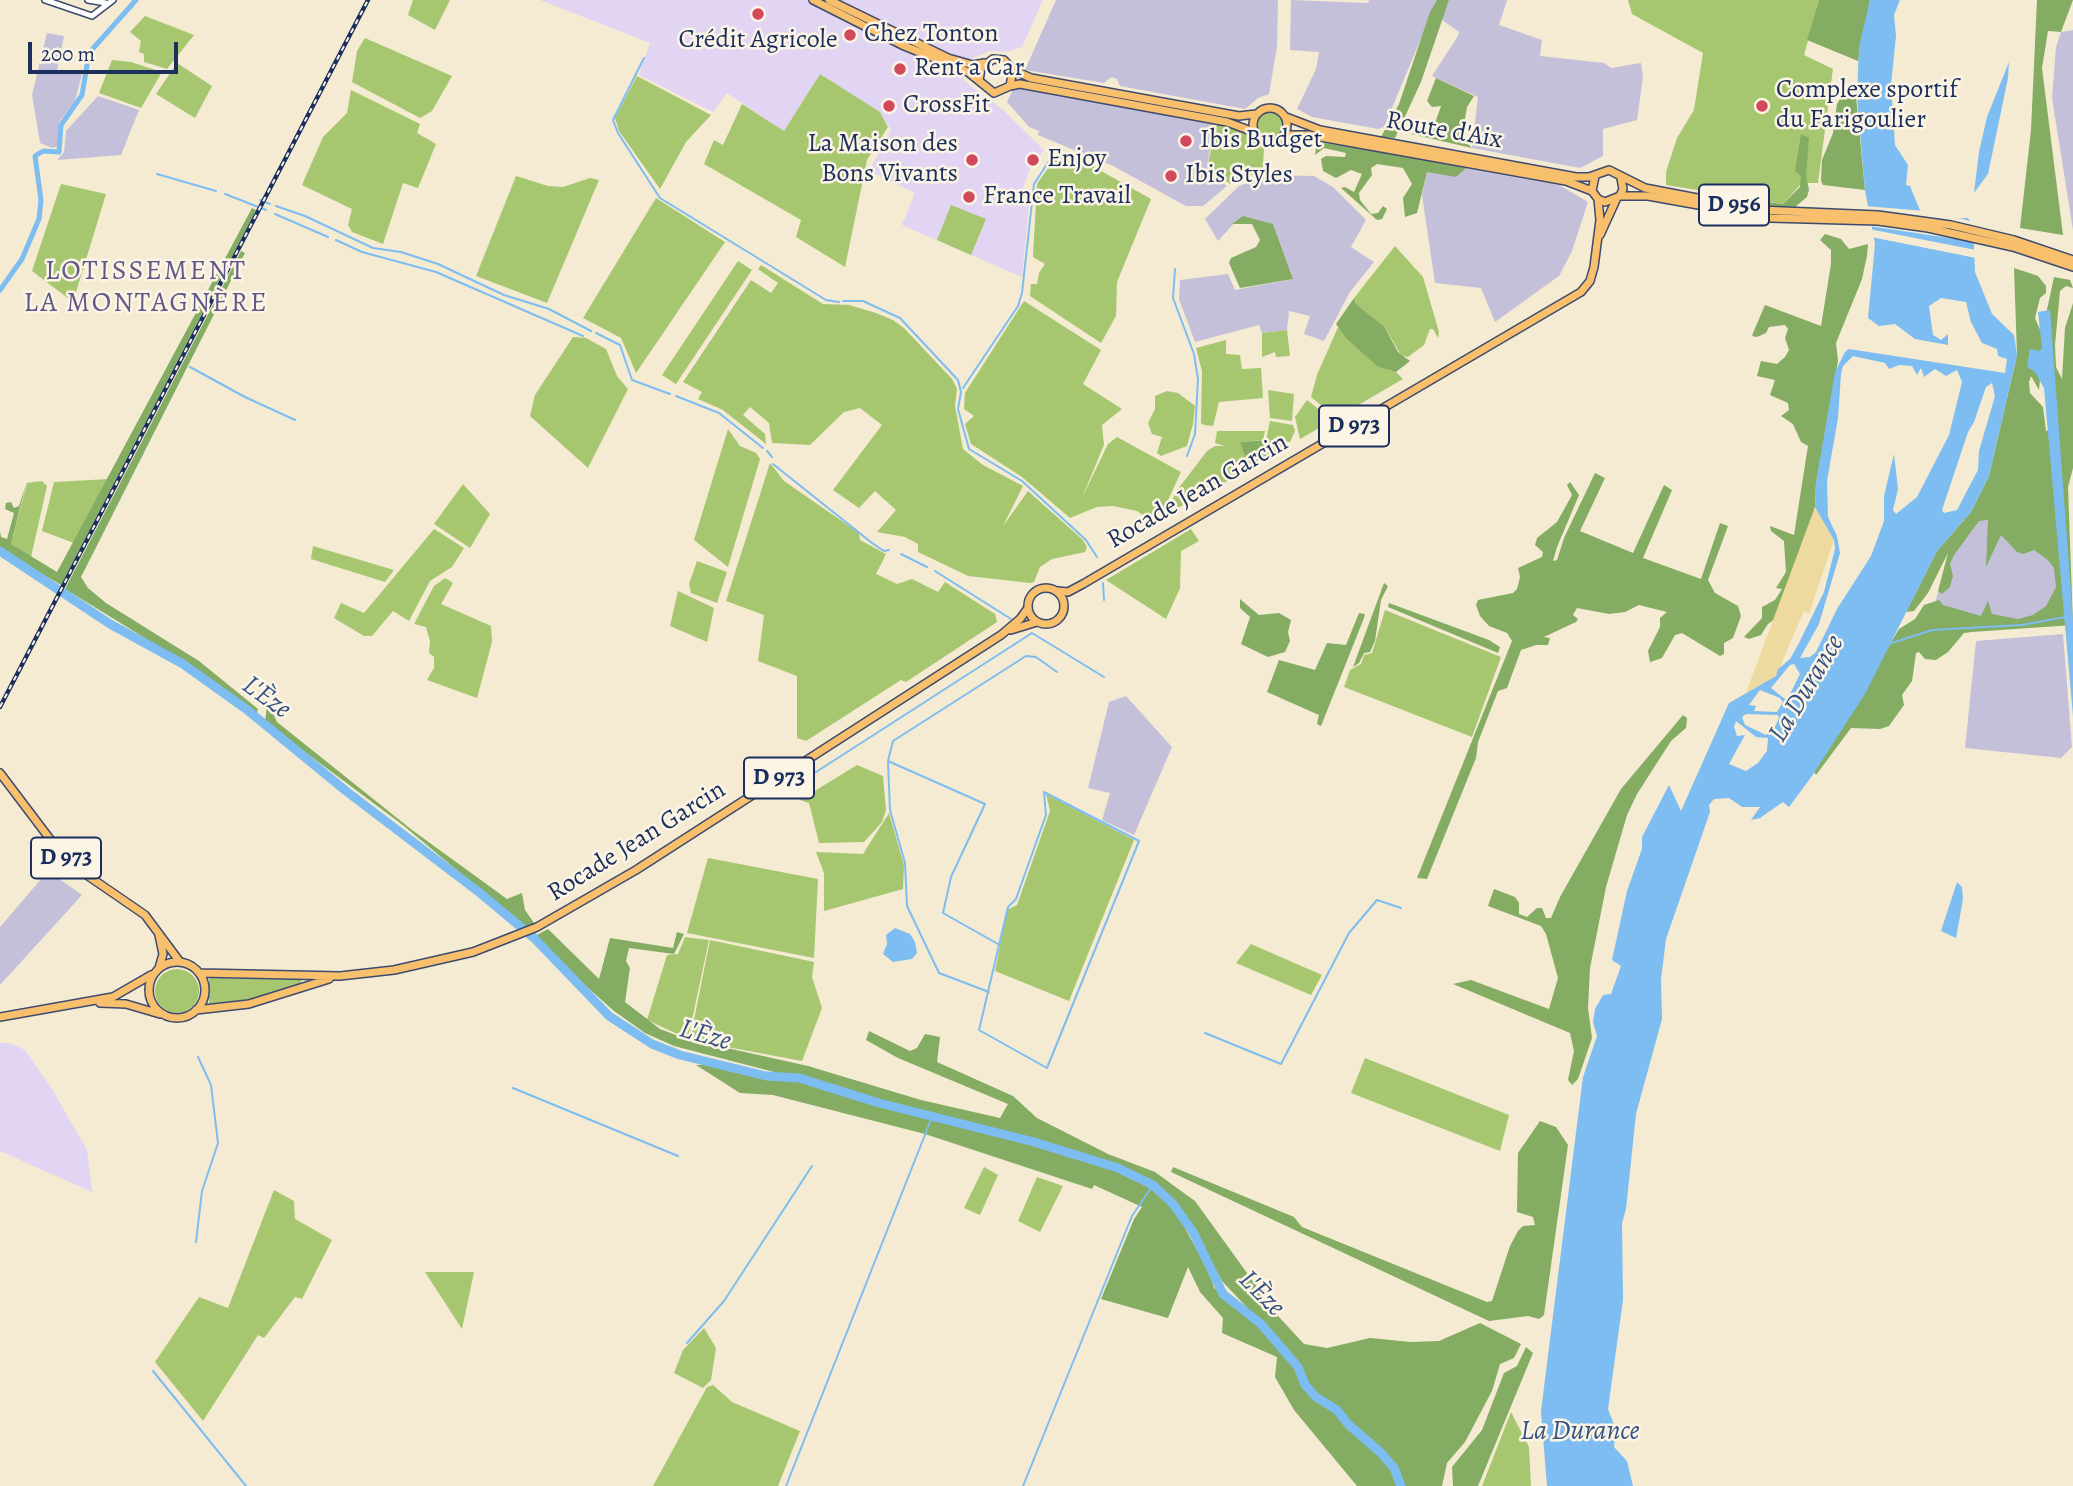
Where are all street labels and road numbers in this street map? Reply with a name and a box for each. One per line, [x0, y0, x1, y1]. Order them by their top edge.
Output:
street label: Route d'Aix [1383, 105, 1505, 157]
road number: D 956 [1699, 184, 1769, 226]
road number: D 973 [1319, 405, 1389, 446]
street label: Rocade Jean Garcin [1102, 428, 1294, 556]
road number: D 973 [744, 758, 814, 798]
street label: Rocade Jean Garcin [542, 775, 732, 909]
road number: D 973 [31, 838, 101, 878]

